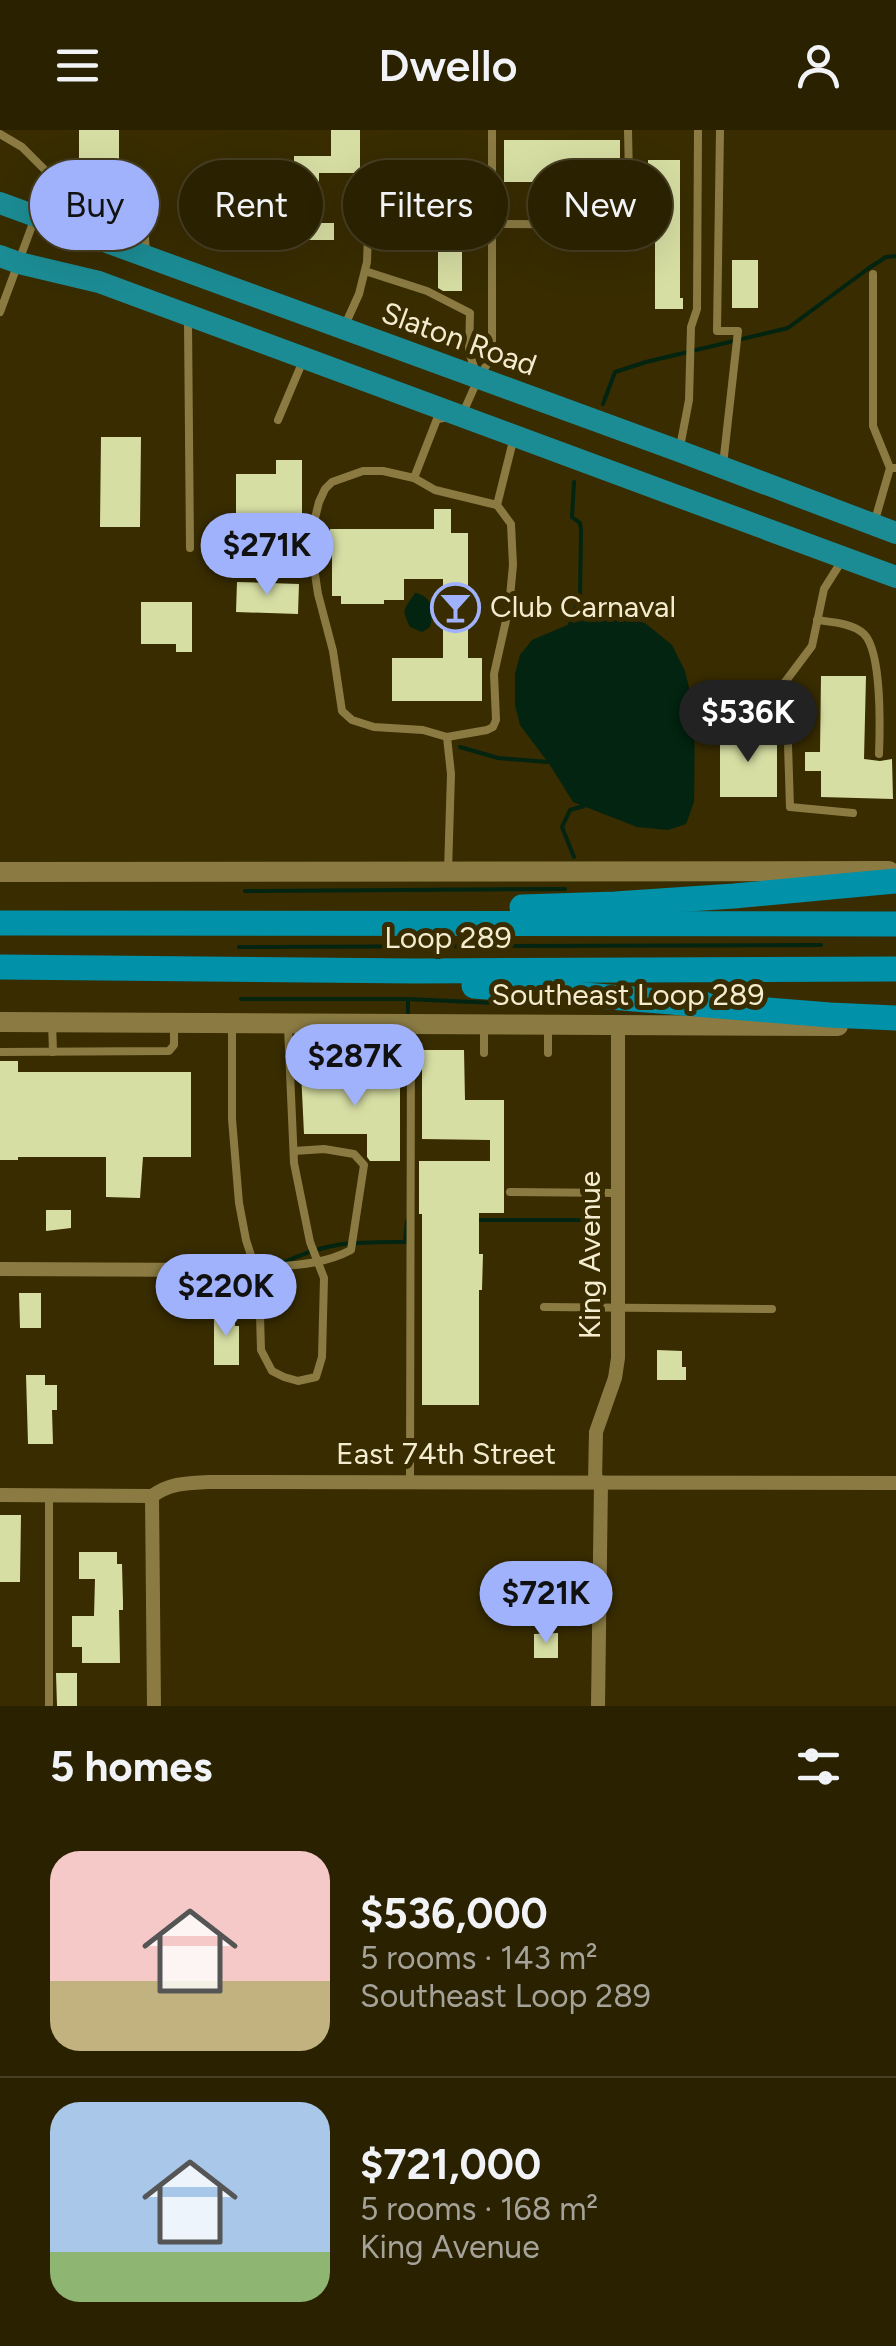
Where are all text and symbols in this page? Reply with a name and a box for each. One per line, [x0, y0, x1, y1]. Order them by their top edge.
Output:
icon: menu [50, 38, 105, 93]
text: Dwello [378, 38, 518, 92]
icon: person [791, 38, 846, 93]
chip: Buy [30, 160, 159, 250]
chip: Rent [179, 160, 323, 250]
chip: Filters [343, 160, 508, 250]
chip: New [528, 160, 672, 250]
street label: Slaton Road [377, 293, 542, 384]
pin: $271K [197, 513, 337, 598]
text: $271K [223, 526, 311, 564]
bar icon: Club Carnaval [429, 581, 481, 633]
place label: Club Carnaval [490, 588, 676, 625]
pin: $536K [678, 680, 818, 765]
text: $536K [701, 693, 795, 731]
street label: Loop 289 [384, 919, 512, 956]
street label: Southeast Loop 289 [492, 976, 764, 1013]
pin: $287K [285, 1024, 425, 1109]
text: $287K [308, 1037, 402, 1075]
street label: King Avenue [571, 1171, 608, 1339]
pin: $220K [156, 1254, 296, 1339]
text: $220K [178, 1267, 274, 1305]
street label: East 74th Street [336, 1435, 556, 1472]
pin: $721K [476, 1561, 616, 1646]
text: $721K [502, 1574, 590, 1612]
icon: filters [791, 1739, 846, 1794]
text: 5 homes [50, 1741, 212, 1792]
text: $536,000 [360, 1888, 548, 1939]
icon: home [130, 1891, 250, 2011]
text: 5 rooms · 143 m² [360, 1939, 598, 1977]
text: Southeast Loop 289 [360, 1977, 651, 2015]
text: $721,000 [360, 2139, 541, 2190]
icon: home [130, 2142, 250, 2262]
text: 5 rooms · 168 m² [360, 2190, 598, 2228]
text: King Avenue [360, 2228, 540, 2266]

